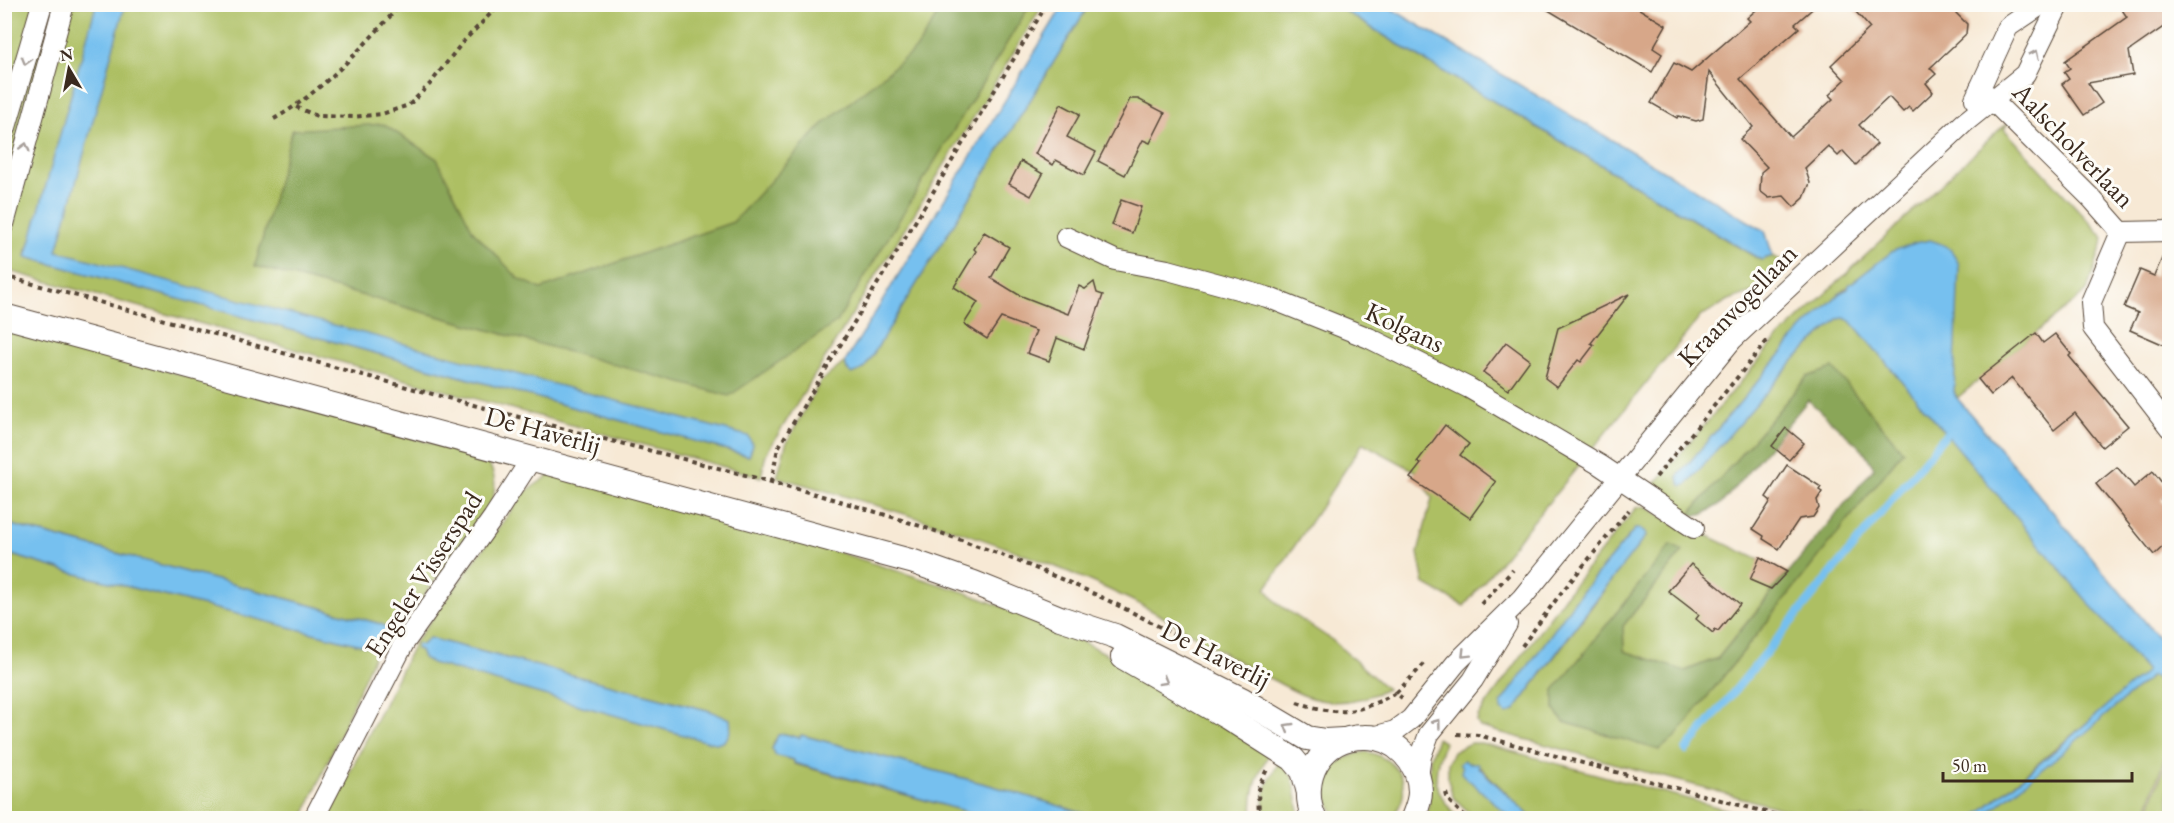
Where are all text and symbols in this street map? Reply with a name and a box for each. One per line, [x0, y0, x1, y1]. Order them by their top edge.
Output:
north arrow [39, 39, 99, 99]
text: N [58, 43, 75, 66]
one-way arrow [2027, 49, 2039, 60]
one-way arrow [21, 55, 33, 66]
street label: Aalscholverlaan [2004, 74, 2143, 215]
one-way arrow [18, 142, 31, 152]
street label: Kraanvogellaan [1670, 236, 1804, 374]
street label: Kolgans [1360, 294, 1450, 360]
street label: De Haverlij [481, 398, 605, 462]
street label: Engeler Visserspad [356, 484, 490, 664]
street label: De Haverlij [1155, 612, 1277, 696]
one-way arrow [1462, 647, 1473, 658]
one-way arrow [1158, 673, 1168, 685]
one-way arrow [1430, 719, 1441, 730]
one-way arrow [1284, 722, 1294, 734]
scale bar [1943, 745, 2132, 783]
text: 50 m [1952, 754, 1987, 777]

